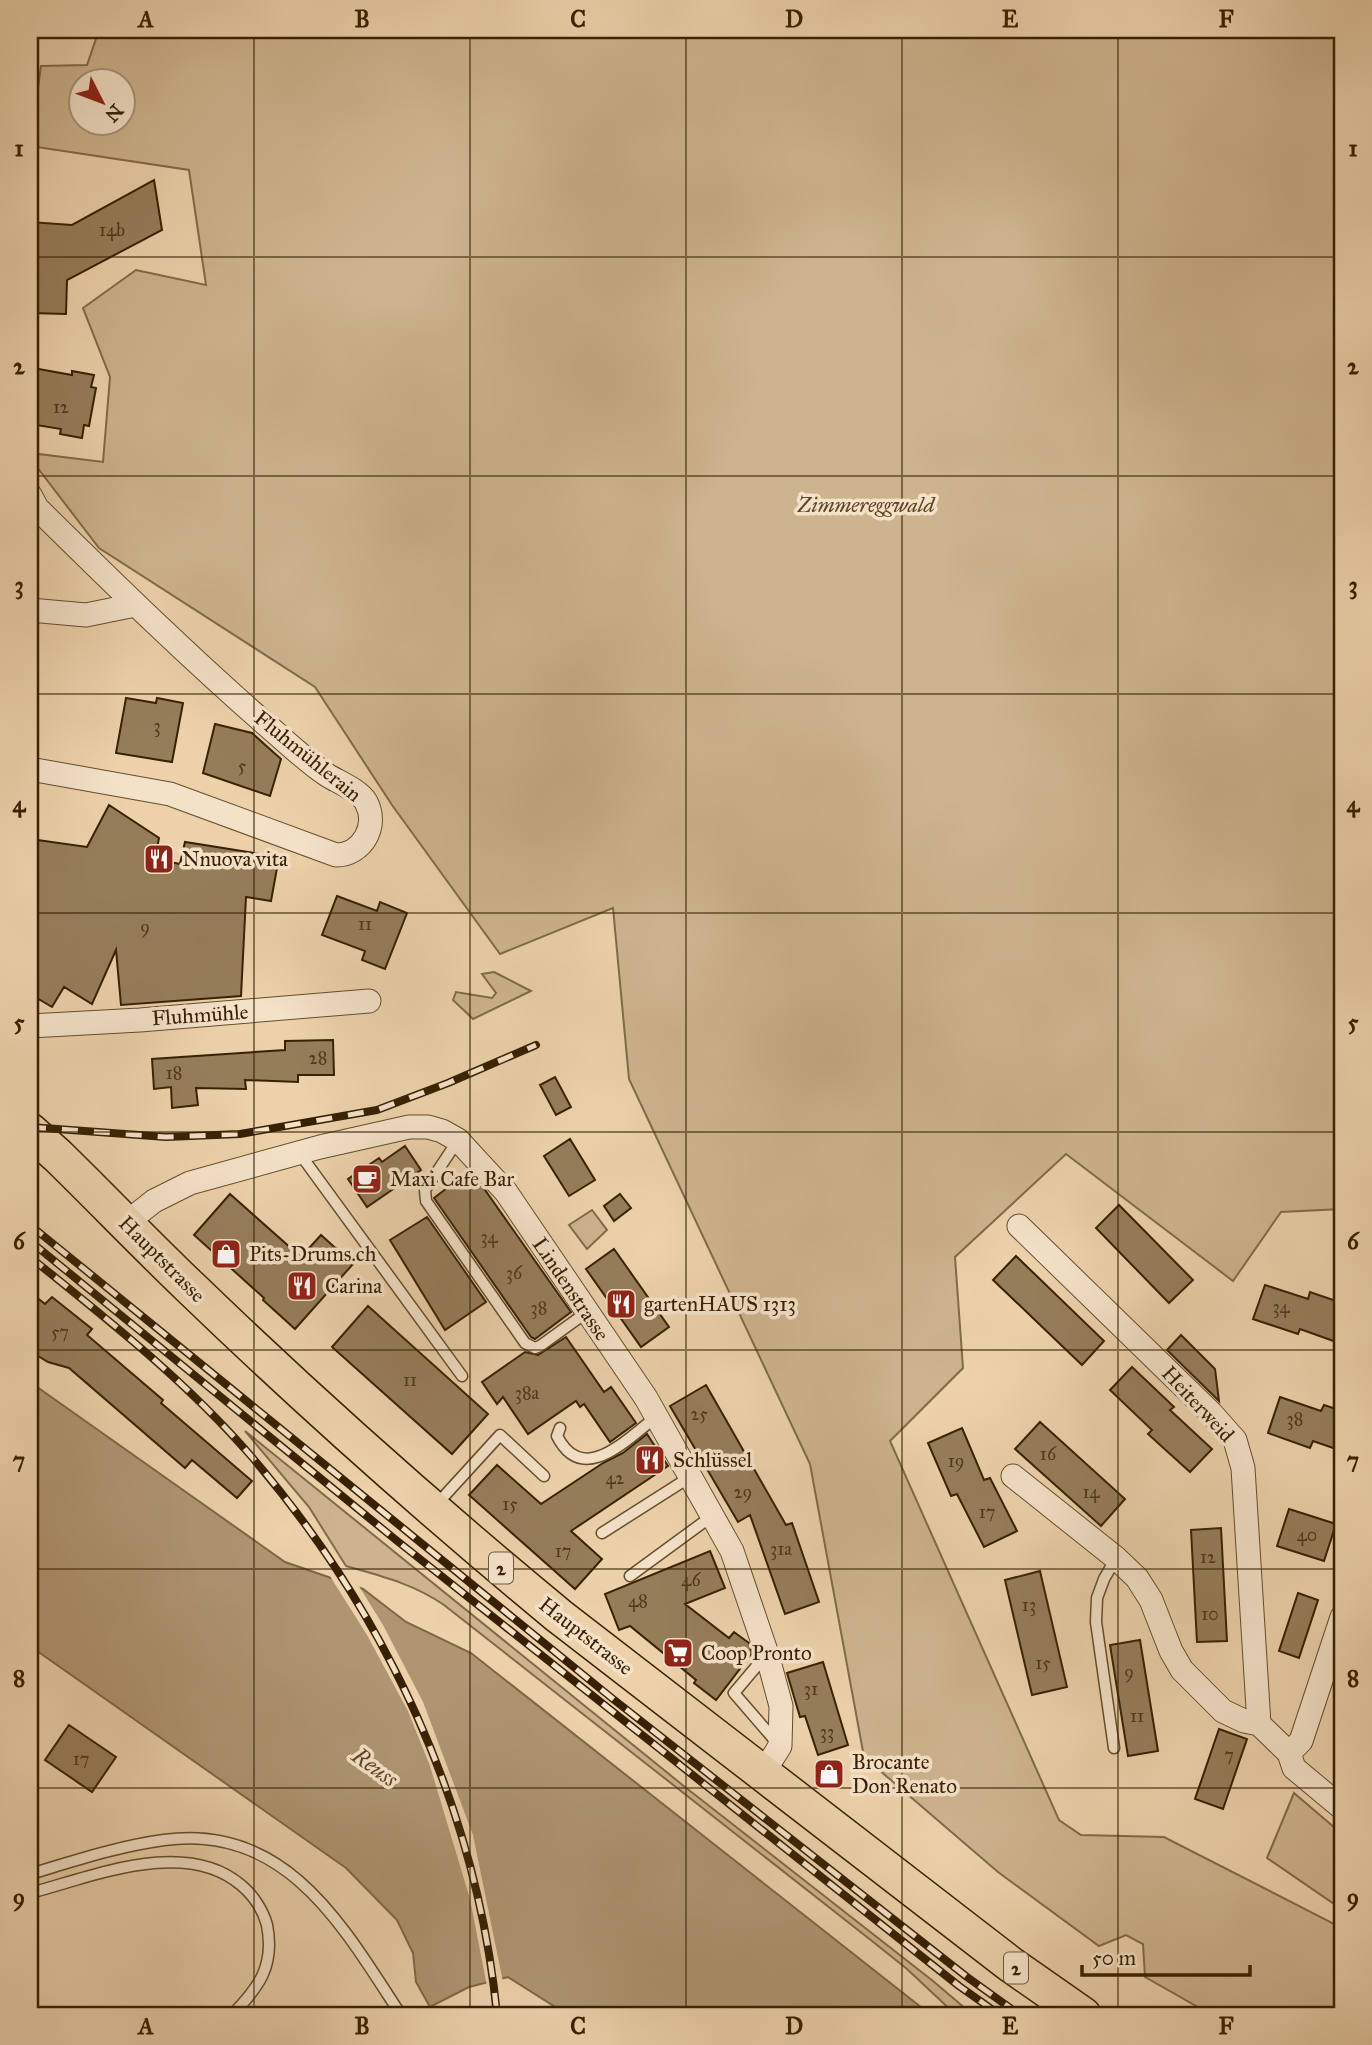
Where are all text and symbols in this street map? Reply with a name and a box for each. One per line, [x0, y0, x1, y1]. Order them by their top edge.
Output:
text: A [136, 5, 154, 33]
text: B [354, 5, 370, 33]
text: C [570, 5, 586, 33]
text: D [785, 5, 803, 33]
text: E [1002, 5, 1019, 33]
text: F [1218, 5, 1234, 33]
north arrow [66, 66, 136, 136]
text: N [100, 99, 128, 127]
text: 1 [14, 134, 24, 162]
text: 1 [1348, 134, 1358, 162]
house number: 14b [99, 219, 125, 241]
text: 2 [13, 352, 25, 380]
text: 2 [1347, 352, 1359, 380]
house number: 12 [53, 396, 69, 418]
park label: Zimmereggwald [797, 492, 936, 518]
text: 3 [14, 571, 24, 600]
text: 3 [1348, 571, 1358, 600]
street label: Fluhmühlerain [249, 705, 367, 807]
house number: 3 [153, 715, 161, 737]
house number: 5 [238, 755, 247, 777]
text: 4 [13, 790, 27, 818]
text: 4 [1347, 790, 1361, 818]
restaurant icon: Nnuova vita [142, 842, 176, 876]
place label: Nnuova vita [182, 846, 288, 872]
house number: 11 [358, 913, 372, 935]
house number: 9 [140, 916, 150, 938]
street label: Fluhmühle [151, 999, 249, 1031]
text: 5 [14, 1008, 25, 1036]
text: 5 [1348, 1008, 1359, 1036]
house number: 28 [309, 1047, 327, 1069]
house number: 18 [166, 1062, 182, 1084]
cafe icon: Maxi Cafe Bar [350, 1162, 384, 1196]
place label: Maxi Cafe Bar [390, 1166, 514, 1192]
street label: Hauptstrasse [113, 1210, 211, 1308]
house number: 34 [480, 1226, 499, 1248]
text: 6 [13, 1227, 26, 1255]
text: 6 [1347, 1227, 1360, 1255]
street label: Lindenstrasse [527, 1232, 615, 1346]
shop icon: Pits-Drums.ch [209, 1237, 243, 1271]
place label: Pits-Drums.ch [249, 1241, 377, 1267]
house number: 36 [506, 1262, 523, 1284]
restaurant icon: Carina [285, 1269, 319, 1303]
place label: Carina [325, 1273, 382, 1299]
restaurant icon: gartenHAUS 1313 [604, 1287, 638, 1321]
place label: gartenHAUS 1313 [644, 1291, 796, 1317]
house number: 34 [1272, 1296, 1291, 1318]
house number: 38 [531, 1297, 547, 1319]
house number: 57 [51, 1321, 69, 1343]
street label: Heiterweid [1156, 1360, 1240, 1448]
house number: 11 [403, 1369, 417, 1391]
house number: 38a [515, 1382, 540, 1404]
house number: 25 [690, 1403, 708, 1425]
house number: 38 [1287, 1408, 1303, 1430]
restaurant icon: Schlüssel [633, 1443, 667, 1477]
house number: 16 [1040, 1443, 1057, 1465]
text: 7 [13, 1446, 25, 1474]
text: 7 [1347, 1446, 1359, 1474]
place label: Schlüssel [673, 1447, 752, 1473]
house number: 19 [948, 1450, 964, 1472]
house number: 42 [606, 1467, 625, 1489]
house number: 29 [734, 1481, 752, 1503]
house number: 14 [1082, 1481, 1101, 1503]
house number: 15 [502, 1493, 518, 1515]
house number: 17 [979, 1501, 995, 1523]
house number: 40 [1297, 1524, 1317, 1546]
house number: 31a [770, 1538, 792, 1560]
house number: 17 [555, 1540, 571, 1562]
house number: 12 [1200, 1546, 1216, 1568]
road number: 2 [489, 1552, 513, 1584]
house number: 46 [681, 1569, 701, 1591]
house number: 48 [628, 1590, 648, 1612]
street label: Hauptstrasse [534, 1591, 638, 1681]
house number: 13 [1022, 1594, 1036, 1616]
house number: 10 [1201, 1603, 1219, 1625]
supermarket icon: Coop Pronto [661, 1636, 695, 1670]
place label: Coop Pronto [701, 1640, 812, 1666]
house number: 15 [1035, 1652, 1051, 1674]
house number: 9 [1124, 1661, 1134, 1683]
text: 8 [13, 1664, 25, 1692]
text: 8 [1347, 1664, 1359, 1692]
house number: 31 [804, 1678, 818, 1700]
house number: 11 [1130, 1705, 1144, 1727]
house number: 33 [820, 1721, 834, 1743]
water label: Reuss [346, 1741, 404, 1793]
house number: 7 [1224, 1744, 1234, 1766]
house number: 17 [73, 1748, 89, 1770]
place label: Brocante Don Renato [852, 1749, 957, 1799]
shop icon: Brocante Don Renato [812, 1757, 846, 1791]
text: 9 [13, 1883, 25, 1912]
text: 9 [1347, 1883, 1359, 1912]
scale bar [1082, 1933, 1250, 1977]
text: 50 m [1092, 1945, 1137, 1971]
road number: 2 [1004, 1952, 1028, 1984]
text: A [136, 2012, 154, 2040]
text: B [354, 2012, 370, 2040]
text: C [570, 2012, 586, 2040]
text: D [785, 2012, 803, 2040]
text: E [1002, 2012, 1019, 2040]
text: F [1218, 2012, 1234, 2040]

